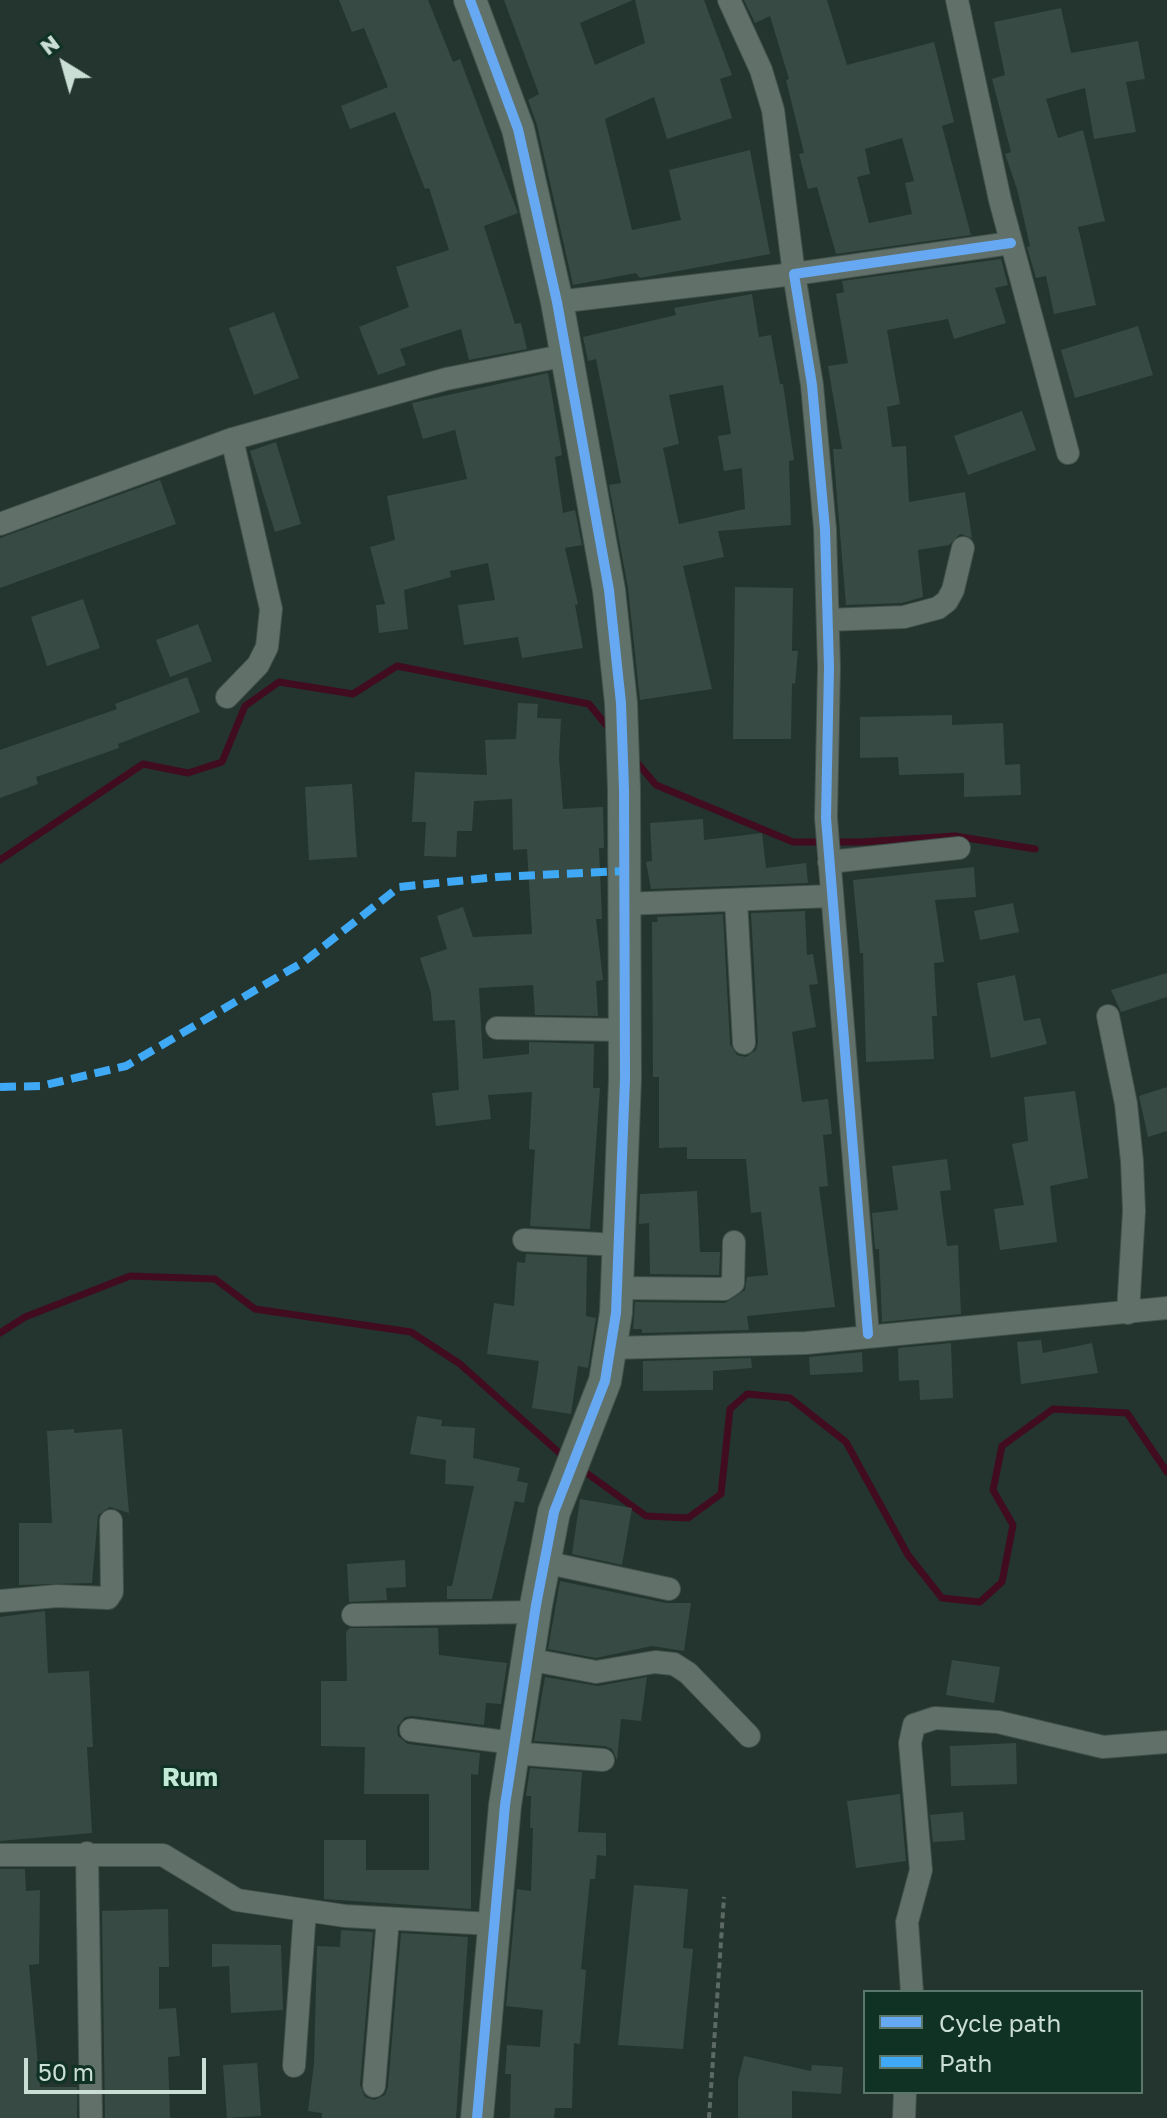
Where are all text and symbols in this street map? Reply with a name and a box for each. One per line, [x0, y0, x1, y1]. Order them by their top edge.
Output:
north arrow [24, 24, 104, 104]
text: N [34, 29, 64, 60]
district label: Rum [162, 1762, 218, 1794]
legend [863, 1990, 1143, 2094]
text: Cycle path [939, 2008, 1061, 2037]
scale bar [28, 2042, 210, 2092]
text: Path [939, 2048, 992, 2077]
text: 50 m [38, 2057, 94, 2086]

